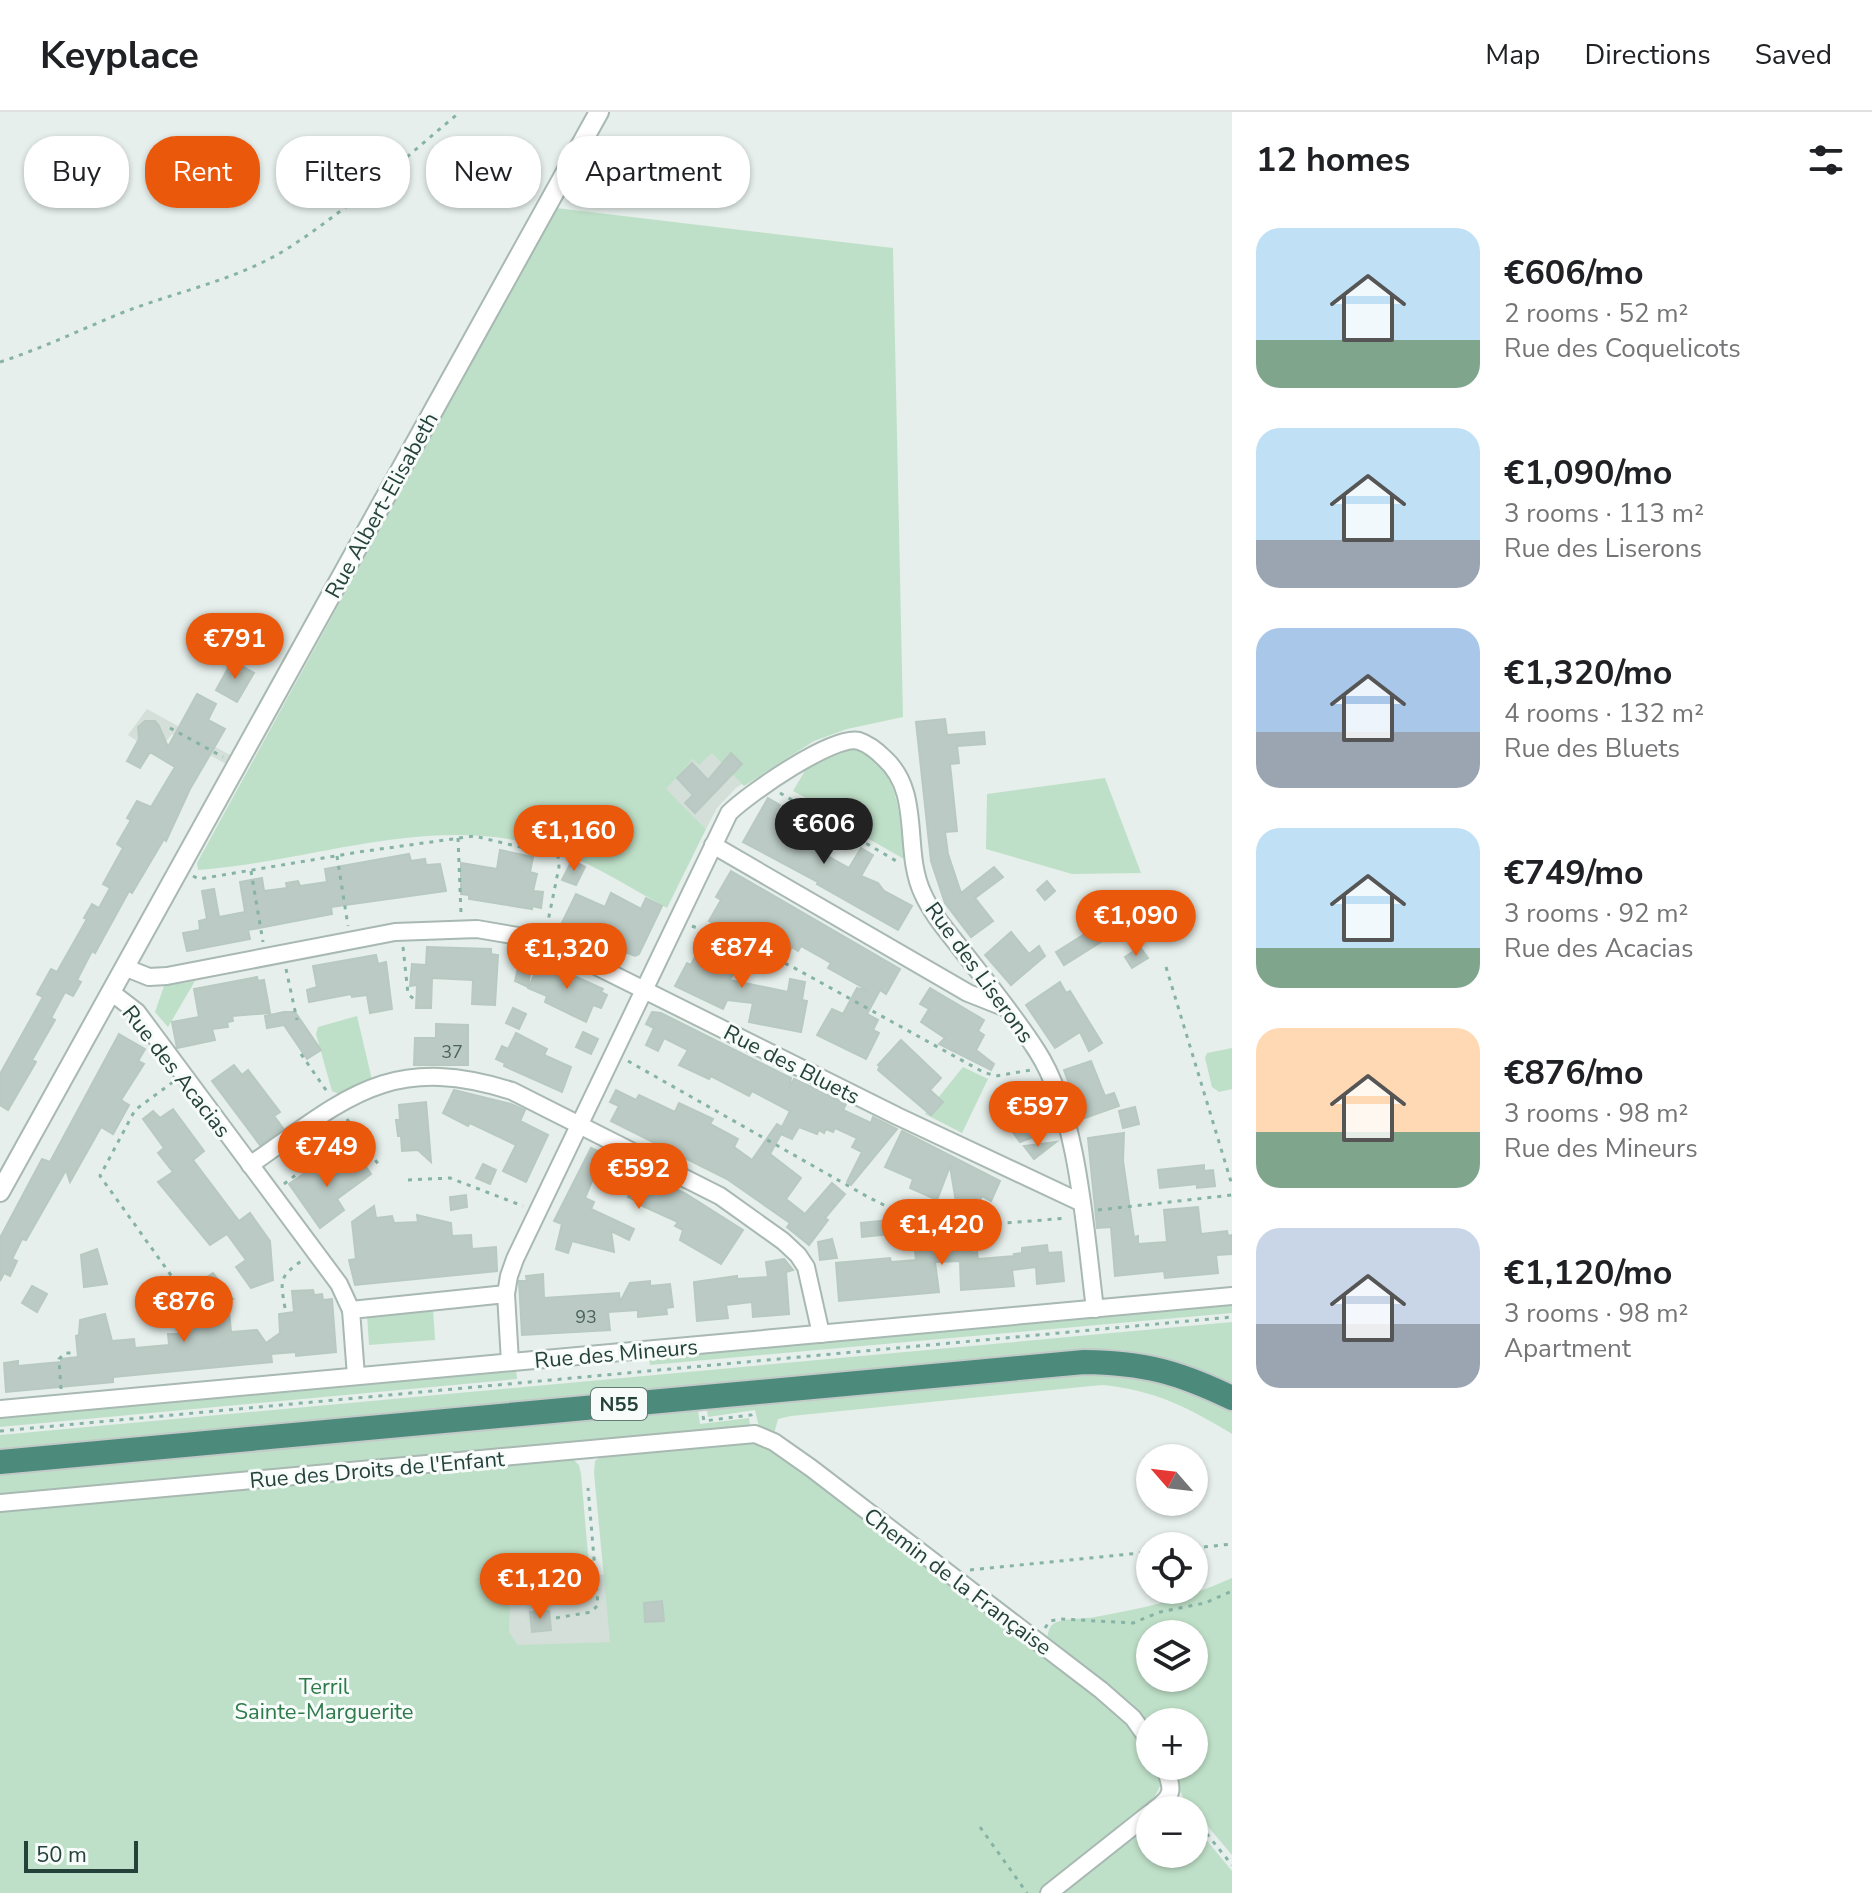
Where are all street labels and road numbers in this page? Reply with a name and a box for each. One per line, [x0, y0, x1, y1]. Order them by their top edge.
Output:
street label: Rue Albert-Elisabeth [318, 407, 445, 604]
street label: Rue des Liserons [918, 896, 1041, 1049]
street label: Rue des Acacias [115, 999, 237, 1144]
street label: Rue des Bluets [718, 1018, 865, 1112]
street label: Rue des Mineurs [533, 1332, 699, 1376]
road number: N55 [591, 1388, 647, 1420]
street label: Rue des Droits de l'Enfant [248, 1444, 506, 1496]
street label: Chemin de la Française [857, 1501, 1057, 1662]

